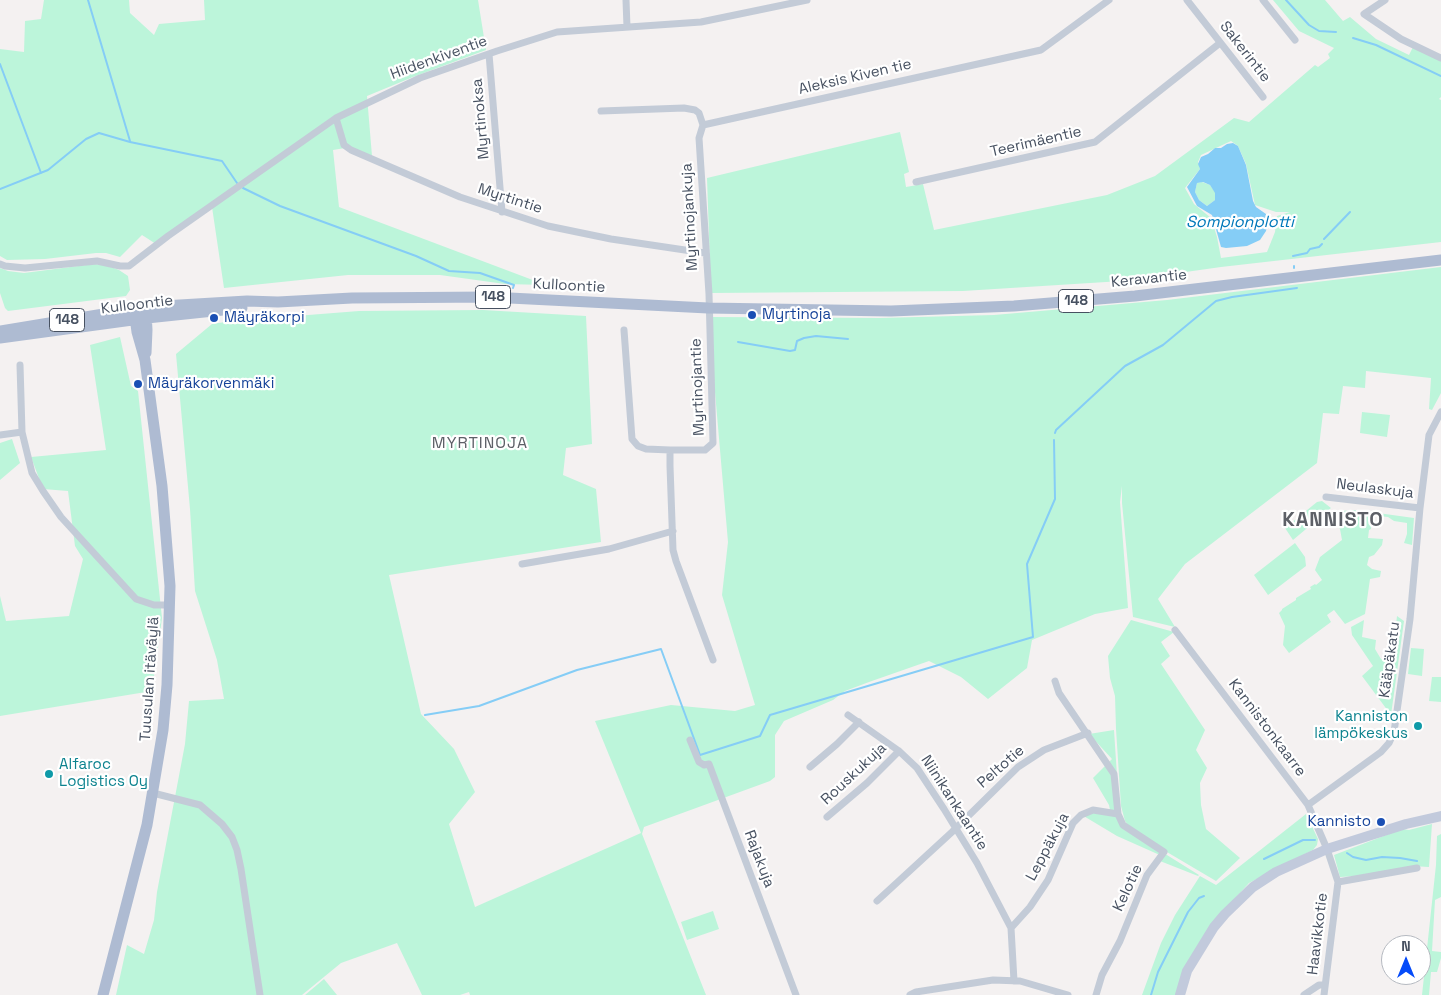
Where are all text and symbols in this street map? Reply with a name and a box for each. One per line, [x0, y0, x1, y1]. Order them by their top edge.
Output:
street label: Sakerintie [1216, 18, 1274, 86]
street label: Hiidenkiventie [388, 32, 490, 84]
street label: Aleksis Kiven tie [797, 55, 913, 99]
street label: Myrtinoksa [468, 78, 494, 160]
street label: Teerimäentie [989, 123, 1083, 161]
street label: Myrtinojankuja [678, 163, 702, 271]
street label: Myrtintie [475, 180, 545, 218]
water label: Sompionplotti [1186, 213, 1294, 233]
street label: Keravantie [1110, 266, 1188, 292]
street label: Kulloontie [532, 275, 606, 297]
road number: 148 [476, 286, 510, 308]
road number: 148 [1058, 290, 1094, 312]
street label: Kulloontie [100, 292, 174, 318]
place label: Myrtinoja [762, 306, 831, 324]
road number: 148 [50, 308, 84, 332]
place label: Mäyräkorpi [224, 309, 305, 327]
marker: Myrtinoja [746, 309, 758, 321]
marker: Mäyräkorpi [208, 312, 220, 324]
street label: Myrtinojantie [687, 338, 709, 436]
place label: Mäyräkorvenmäki [148, 375, 274, 393]
marker: Mäyräkorvenmäki [132, 378, 144, 390]
district label: MYRTINOJA [431, 434, 529, 454]
street label: Neulaskuja [1335, 475, 1415, 503]
district label: KANNISTO [1281, 509, 1385, 533]
street label: Tuusulan itäväylä [137, 616, 163, 742]
street label: Kääpäkatu [1376, 621, 1404, 699]
street label: Kannistonkaarre [1224, 676, 1310, 780]
place label: Kanniston lämpökeskus [1314, 708, 1408, 743]
marker: Kanniston lämpökeskus [1412, 720, 1424, 732]
street label: Rouskukuja [818, 739, 890, 809]
street label: Peltotie [974, 742, 1028, 792]
street label: Niinikankaantie [917, 752, 991, 854]
place label: Alfaroc Logistics Oy [59, 756, 148, 791]
marker: Alfaroc Logistics Oy [43, 768, 55, 780]
street label: Leppäkuja [1023, 810, 1073, 884]
place label: Kannisto [1308, 813, 1371, 831]
marker: Kannisto [1375, 816, 1387, 828]
street label: Rajakuja [740, 828, 778, 890]
street label: Kelotie [1109, 862, 1147, 914]
street label: Haavikkotie [1304, 892, 1332, 976]
north arrow [1381, 935, 1431, 985]
text: N [1401, 937, 1411, 955]

